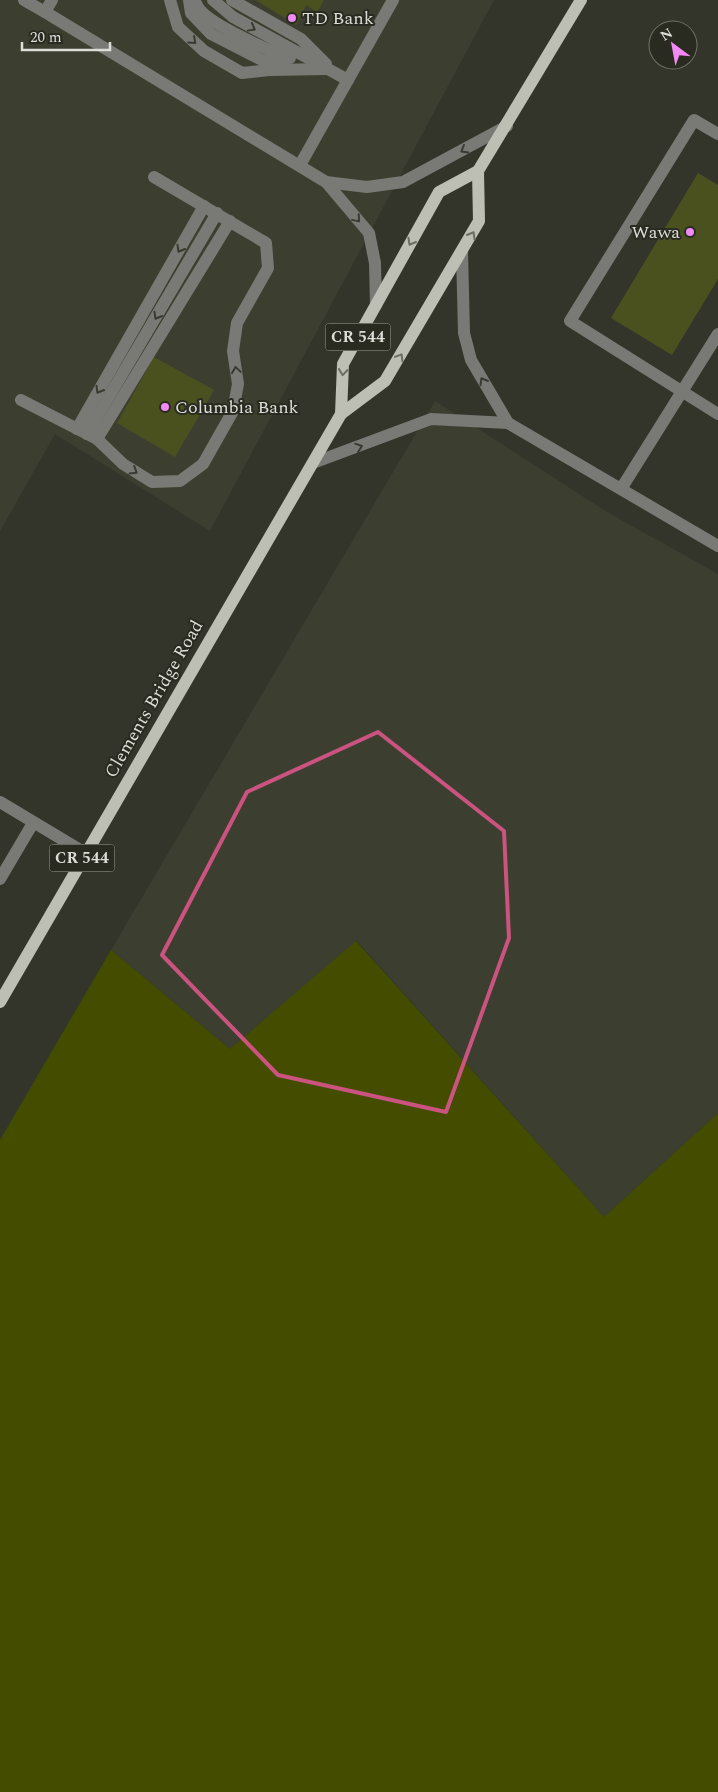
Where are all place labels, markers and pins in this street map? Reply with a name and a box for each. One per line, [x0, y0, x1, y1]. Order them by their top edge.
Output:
place label: TD Bank [302, 5, 374, 32]
marker: TD Bank [286, 12, 298, 24]
place label: Wawa [632, 219, 680, 246]
marker: Wawa [684, 226, 696, 238]
place label: Columbia Bank [175, 394, 299, 421]
marker: Columbia Bank [159, 401, 171, 413]

